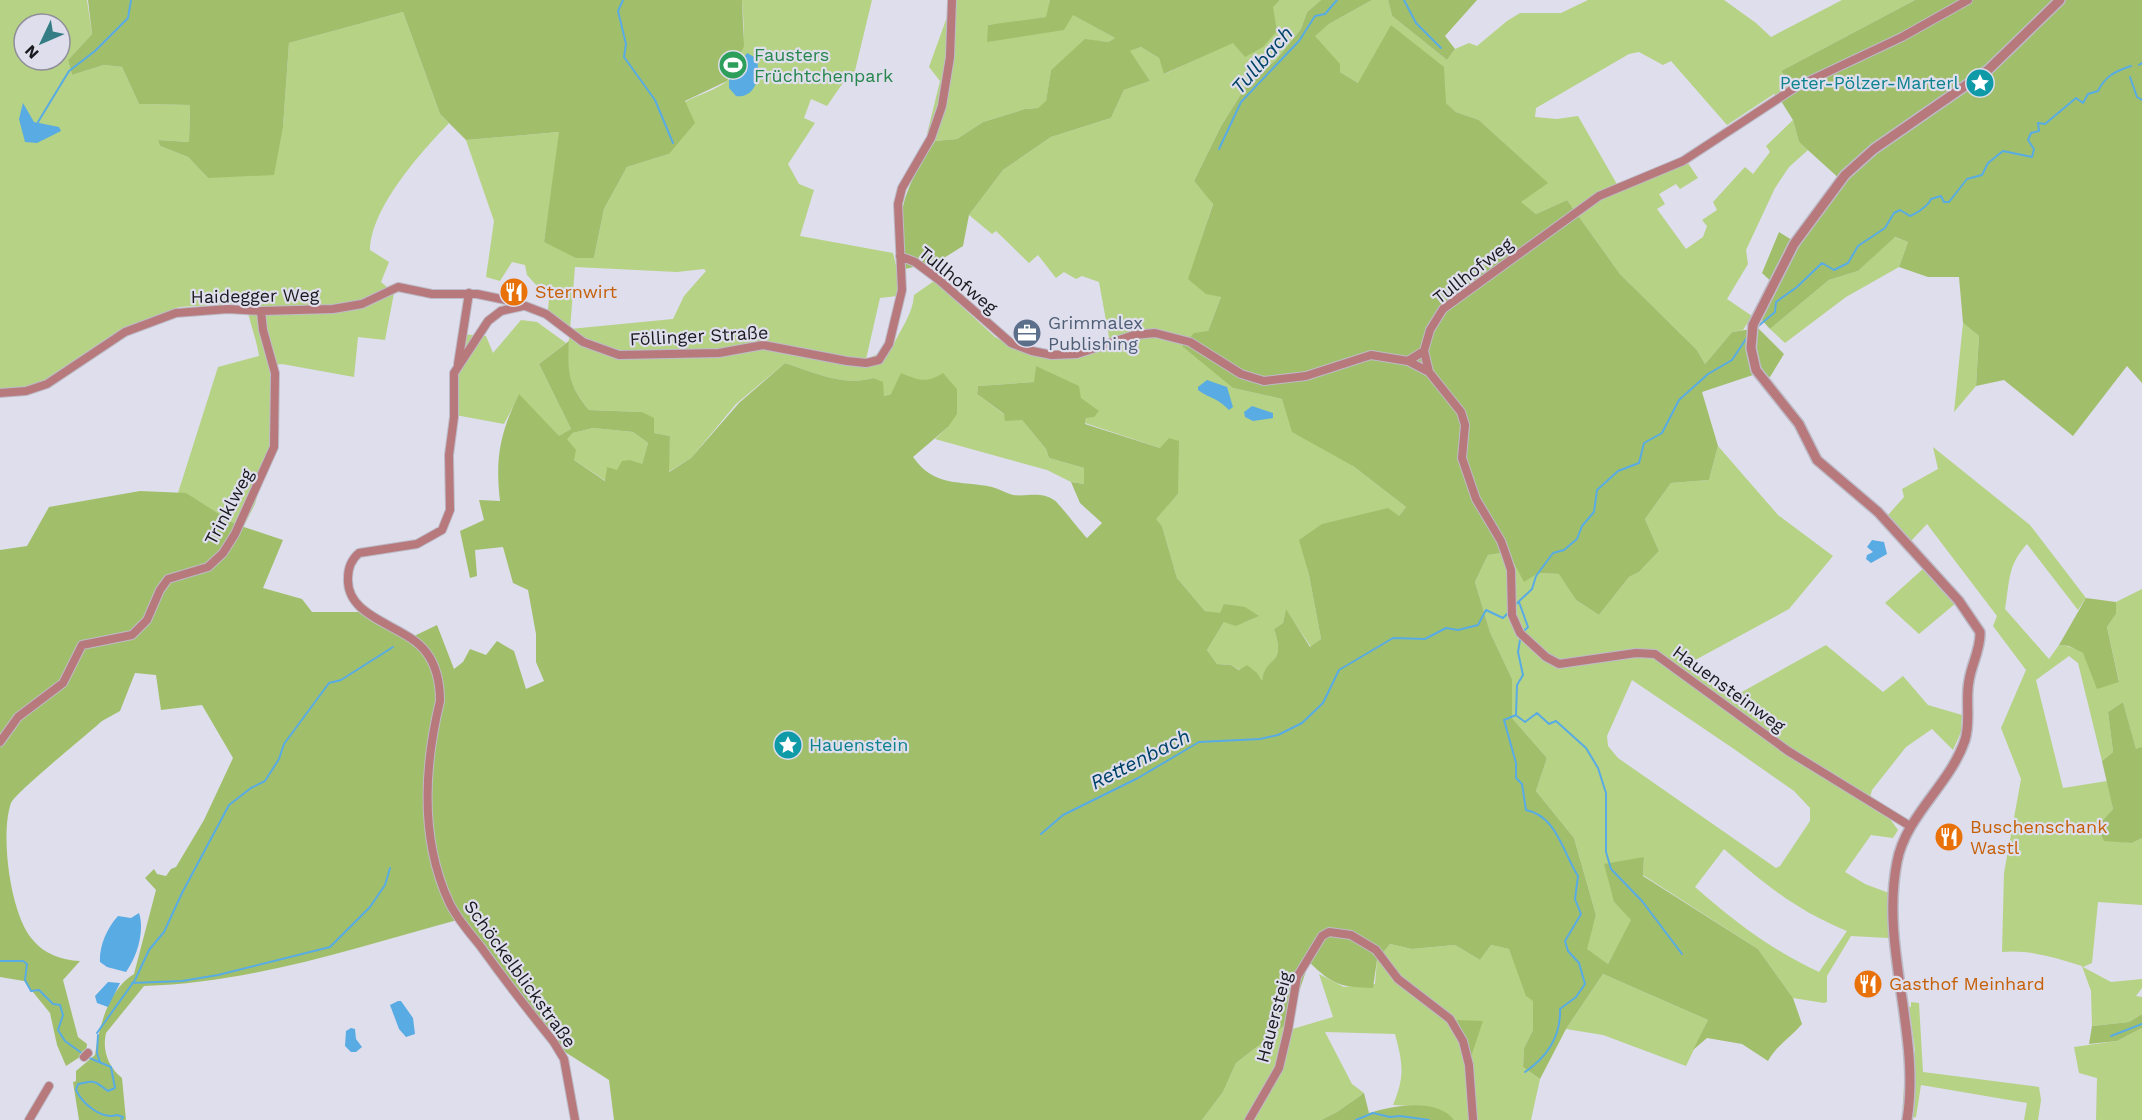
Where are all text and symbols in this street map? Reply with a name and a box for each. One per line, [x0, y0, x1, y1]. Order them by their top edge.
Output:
north arrow [12, 12, 72, 72]
water label: Tullbach [1226, 21, 1298, 99]
text: N [21, 41, 43, 63]
place label: Fausters Früchtchenpark [754, 44, 893, 86]
sports icon: Fausters Früchtchenpark [717, 49, 749, 81]
place icon: Peter-Pölzer-Marterl [1964, 67, 1996, 99]
place label: Peter-Pölzer-Marterl [1780, 72, 1959, 93]
street label: Tullhofweg [1429, 233, 1517, 308]
street label: Tullhofweg [915, 241, 1002, 318]
restaurant icon: Sternwirt [498, 276, 530, 308]
place label: Sternwirt [535, 281, 617, 302]
street label: Haidegger Weg [191, 284, 320, 307]
place label: Grimmalex Publishing [1048, 312, 1143, 354]
office icon: Grimmalex Publishing [1011, 317, 1043, 349]
street label: Föllinger Straße [629, 321, 769, 350]
street label: Trinklweg [200, 465, 258, 548]
street label: Hauensteinweg [1669, 641, 1790, 737]
water label: Rettenbach [1086, 724, 1194, 794]
place icon: Hauenstein [772, 729, 804, 761]
place label: Hauenstein [809, 734, 908, 755]
place label: Buschenschank Wastl [1970, 816, 2107, 858]
restaurant icon: Buschenschank Wastl [1933, 821, 1965, 853]
street label: Schöckelblickstraße [460, 896, 581, 1051]
restaurant icon: Gasthof Meinhard [1852, 968, 1884, 1000]
street label: Hauersteig [1251, 969, 1296, 1065]
place label: Gasthof Meinhard [1889, 973, 2045, 994]

